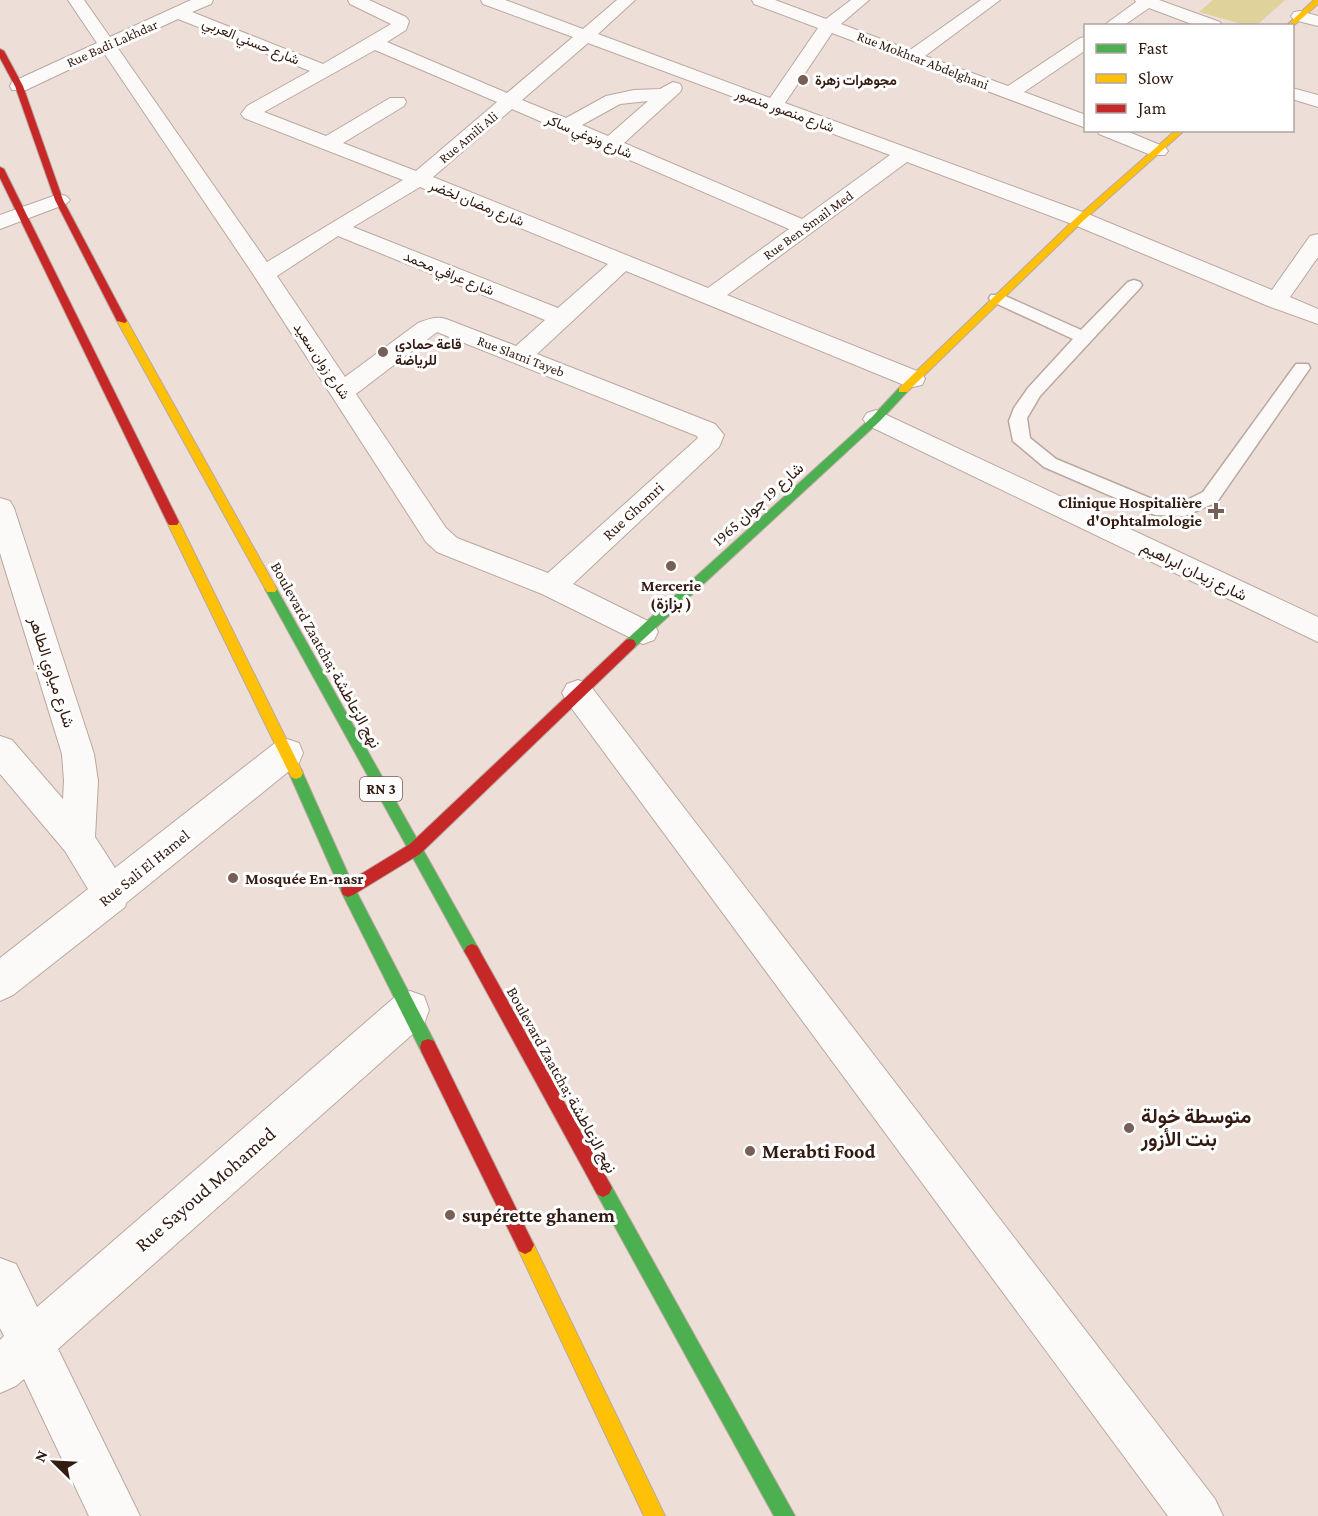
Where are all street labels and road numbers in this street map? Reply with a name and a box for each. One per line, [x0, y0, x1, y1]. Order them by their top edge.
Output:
street label: شارع حسني العربي [199, 14, 302, 71]
street label: Rue Badi Lakhdar [64, 16, 160, 70]
street label: Rue Mokhtar Abdelghani [855, 28, 991, 93]
street label: شارع منصور منصور [731, 84, 837, 138]
street label: Rue Amili Ali [435, 108, 501, 166]
street label: شارع ونوغي ساكر [541, 110, 635, 165]
street label: شارع رمضان لخضر [425, 176, 527, 232]
street label: Rue Ben Smail Med [760, 187, 857, 263]
street label: شارع عرافي محمد [400, 248, 497, 302]
street label: شارع زوان سعيد [288, 320, 353, 404]
street label: Rue Slatni Tayeb [475, 332, 567, 380]
street label: شارع 19 جوان 1965 [709, 459, 809, 551]
street label: Rue Ghomri [599, 479, 667, 543]
street label: شارع زيدان ابراهيم [1137, 538, 1250, 607]
street label: Boulevard Zaatcha; نهج الزعاطشة [265, 559, 384, 752]
street label: شارع مياوي الطاهر [21, 613, 78, 731]
road number: RN 3 [360, 777, 402, 801]
street label: Rue Sali El Hamel [95, 826, 193, 910]
street label: Boulevard Zaatcha; نهج الزعاطشة [501, 984, 620, 1177]
street label: Rue Sayoud Mohamed [131, 1122, 280, 1257]

